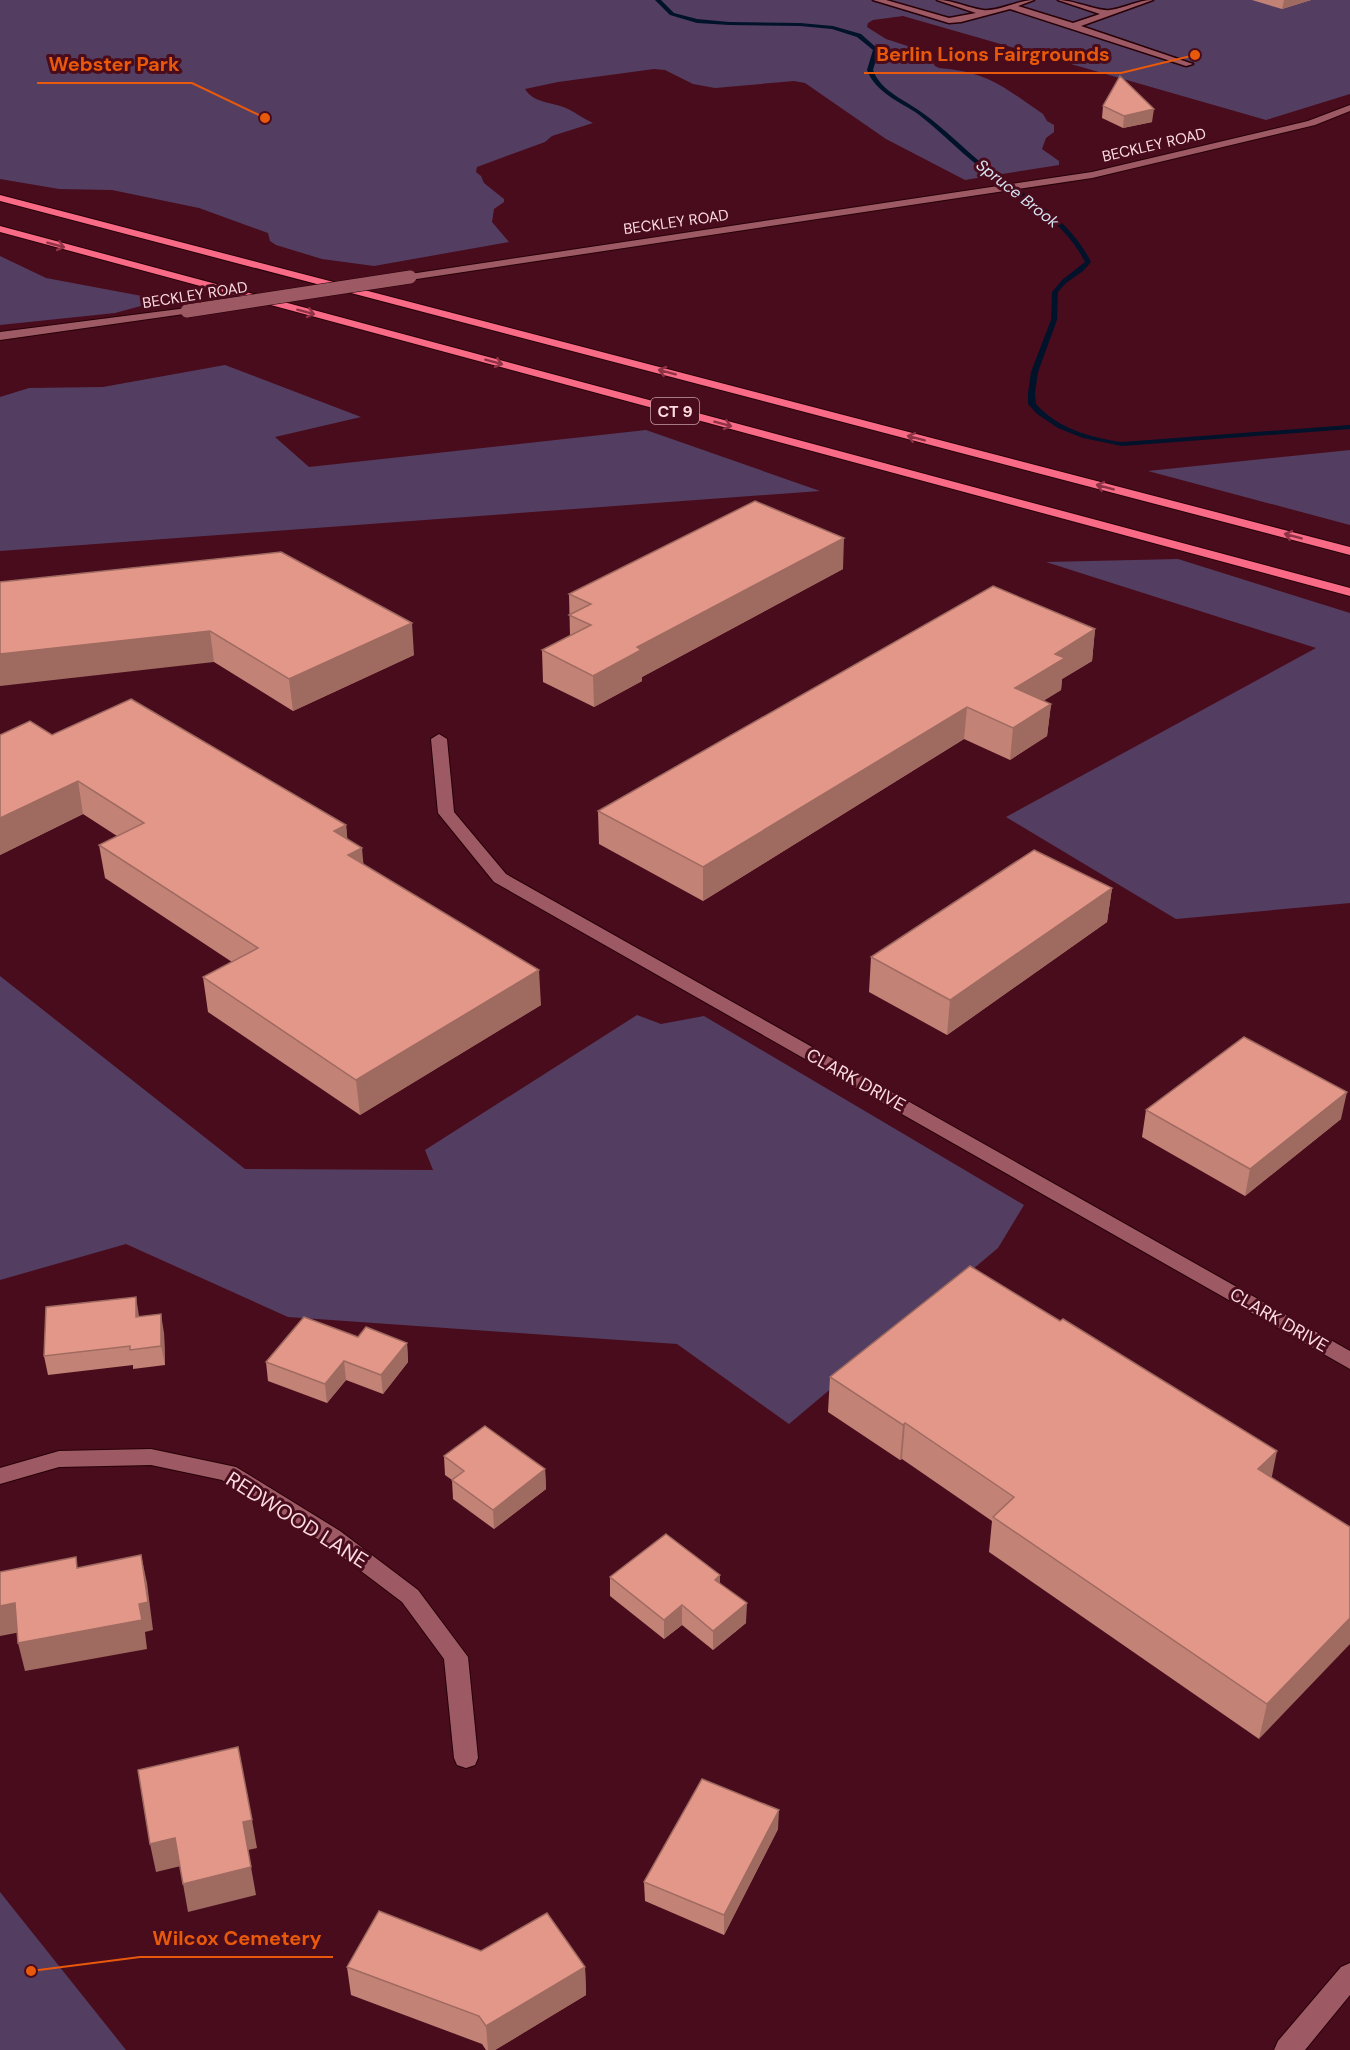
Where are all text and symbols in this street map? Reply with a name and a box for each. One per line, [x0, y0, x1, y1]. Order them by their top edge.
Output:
callout: Berlin Lions Fairgrounds [864, 35, 1121, 73]
text: Berlin Lions Fairgrounds [876, 41, 1110, 67]
callout: Webster Park [37, 45, 192, 83]
text: Webster Park [48, 51, 180, 77]
street label: BECKLEY ROAD [1100, 123, 1208, 167]
water label: Spruce Brook [972, 154, 1064, 233]
street label: BECKLEY ROAD [622, 205, 730, 239]
one-way arrow [47, 239, 66, 251]
street label: BECKLEY ROAD [141, 277, 249, 313]
one-way arrow [296, 306, 315, 318]
one-way arrow [484, 357, 503, 368]
one-way arrow [657, 366, 676, 378]
road number: CT 9 [651, 398, 699, 424]
one-way arrow [713, 418, 732, 430]
one-way arrow [907, 431, 926, 443]
one-way arrow [1096, 481, 1115, 492]
one-way arrow [1284, 530, 1303, 542]
street label: CLARK DRIVE [802, 1043, 910, 1117]
street label: CLARK DRIVE [1225, 1282, 1333, 1358]
street label: REDWOOD LANE [221, 1465, 373, 1575]
callout: Wilcox Cemetery [140, 1919, 333, 1957]
text: Wilcox Cemetery [152, 1925, 322, 1951]

